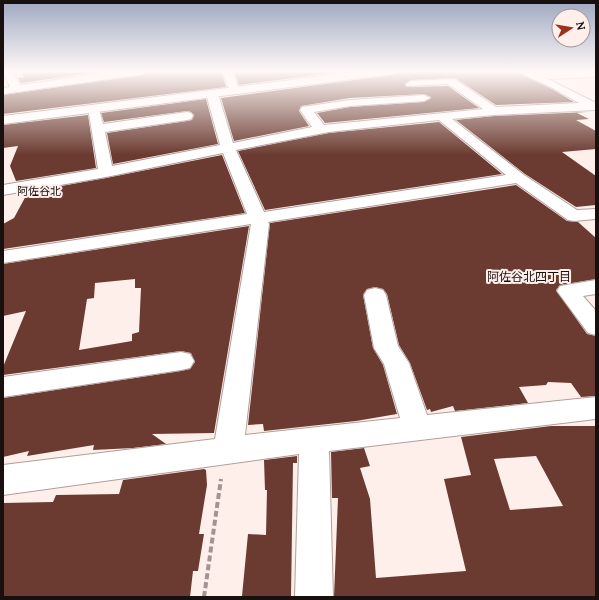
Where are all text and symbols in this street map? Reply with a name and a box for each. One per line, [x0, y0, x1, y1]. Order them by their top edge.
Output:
north arrow [551, 8, 591, 48]
text: N [573, 20, 589, 32]
district label: 阿佐谷北 [17, 184, 61, 198]
district label: 阿佐谷北四丁目 [487, 269, 571, 284]

